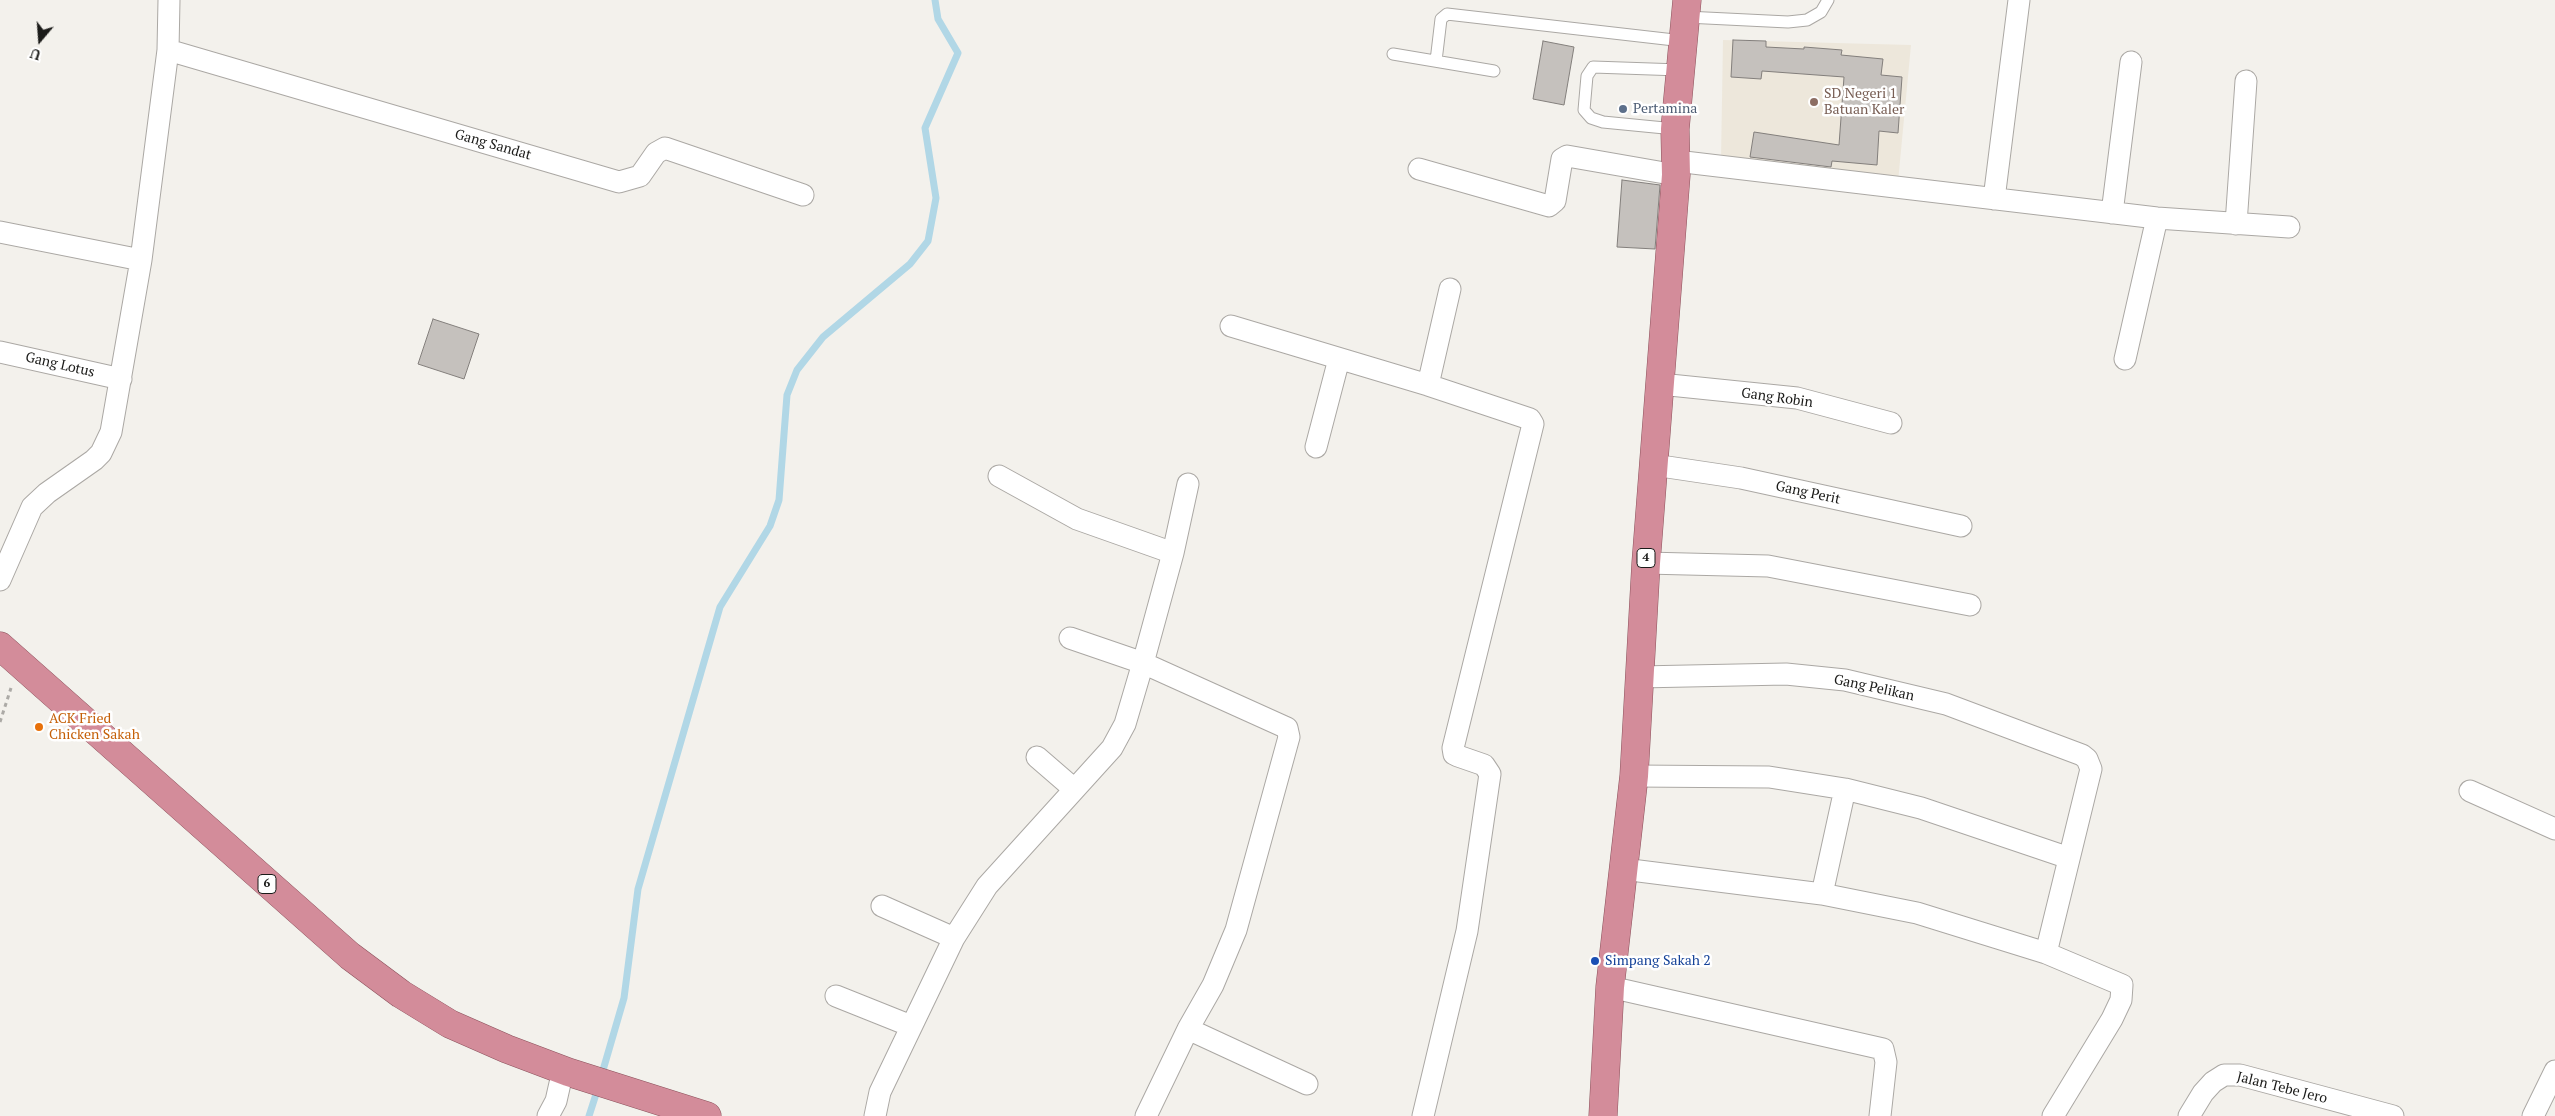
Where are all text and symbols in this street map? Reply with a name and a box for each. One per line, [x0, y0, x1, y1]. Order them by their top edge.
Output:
north arrow [15, 15, 65, 65]
text: U [28, 44, 43, 65]
place label: SD Negeri 1 Batuan Kaler [1824, 86, 1904, 118]
marker: SD Negeri 1 Batuan Kaler [1808, 96, 1820, 108]
place label: Pertamina [1633, 101, 1697, 117]
marker: Pertamina [1617, 103, 1629, 115]
street label: Gang Sandat [453, 126, 533, 164]
street label: Gang Lotus [24, 349, 96, 381]
street label: Gang Robin [1740, 385, 1814, 411]
street label: Gang Perit [1774, 478, 1842, 508]
road number: 4 [1637, 548, 1655, 568]
street label: Gang Pelikan [1832, 671, 1916, 705]
place label: ACK Fried Chicken Sakah [49, 711, 140, 744]
marker: ACK Fried Chicken Sakah [33, 721, 45, 733]
road number: 6 [258, 874, 276, 894]
place label: Simpang Sakah 2 [1605, 953, 1711, 969]
marker: Simpang Sakah 2 [1589, 955, 1601, 967]
street label: Jalan Tebe Jero [2235, 1069, 2329, 1107]

